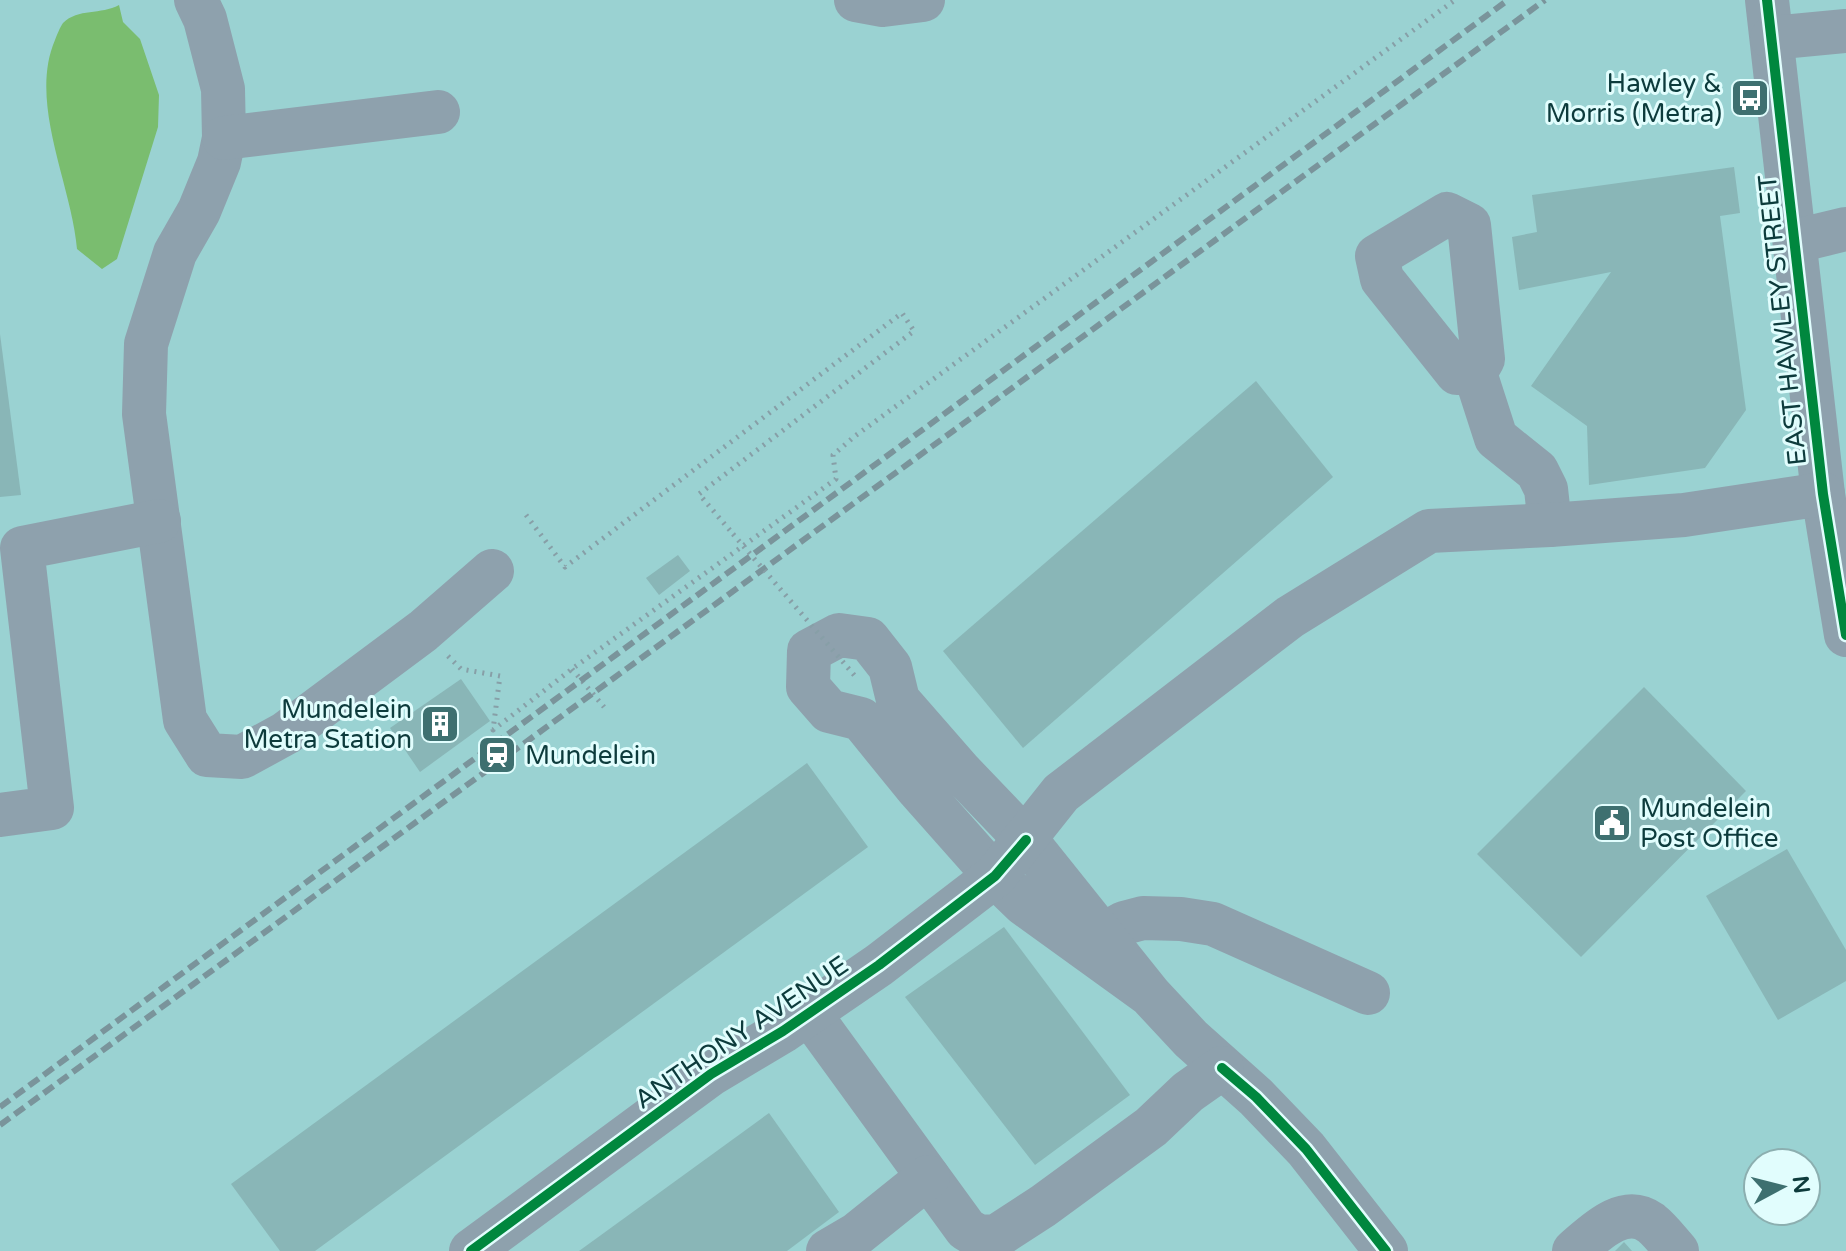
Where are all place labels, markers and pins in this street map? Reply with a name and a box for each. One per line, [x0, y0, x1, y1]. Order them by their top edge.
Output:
place label: Hawley & Morris (Metra) [1546, 68, 1722, 129]
bus stop icon: Hawley & Morris (Metra) [1729, 77, 1771, 119]
place label: Mundelein Metra Station [244, 694, 412, 755]
building icon: Mundelein Metra Station [419, 703, 461, 745]
station icon: Mundelein [476, 734, 518, 776]
place label: Mundelein [525, 740, 656, 771]
place label: Mundelein Post Office [1640, 793, 1778, 854]
public building icon: Mundelein Post Office [1591, 802, 1633, 844]

